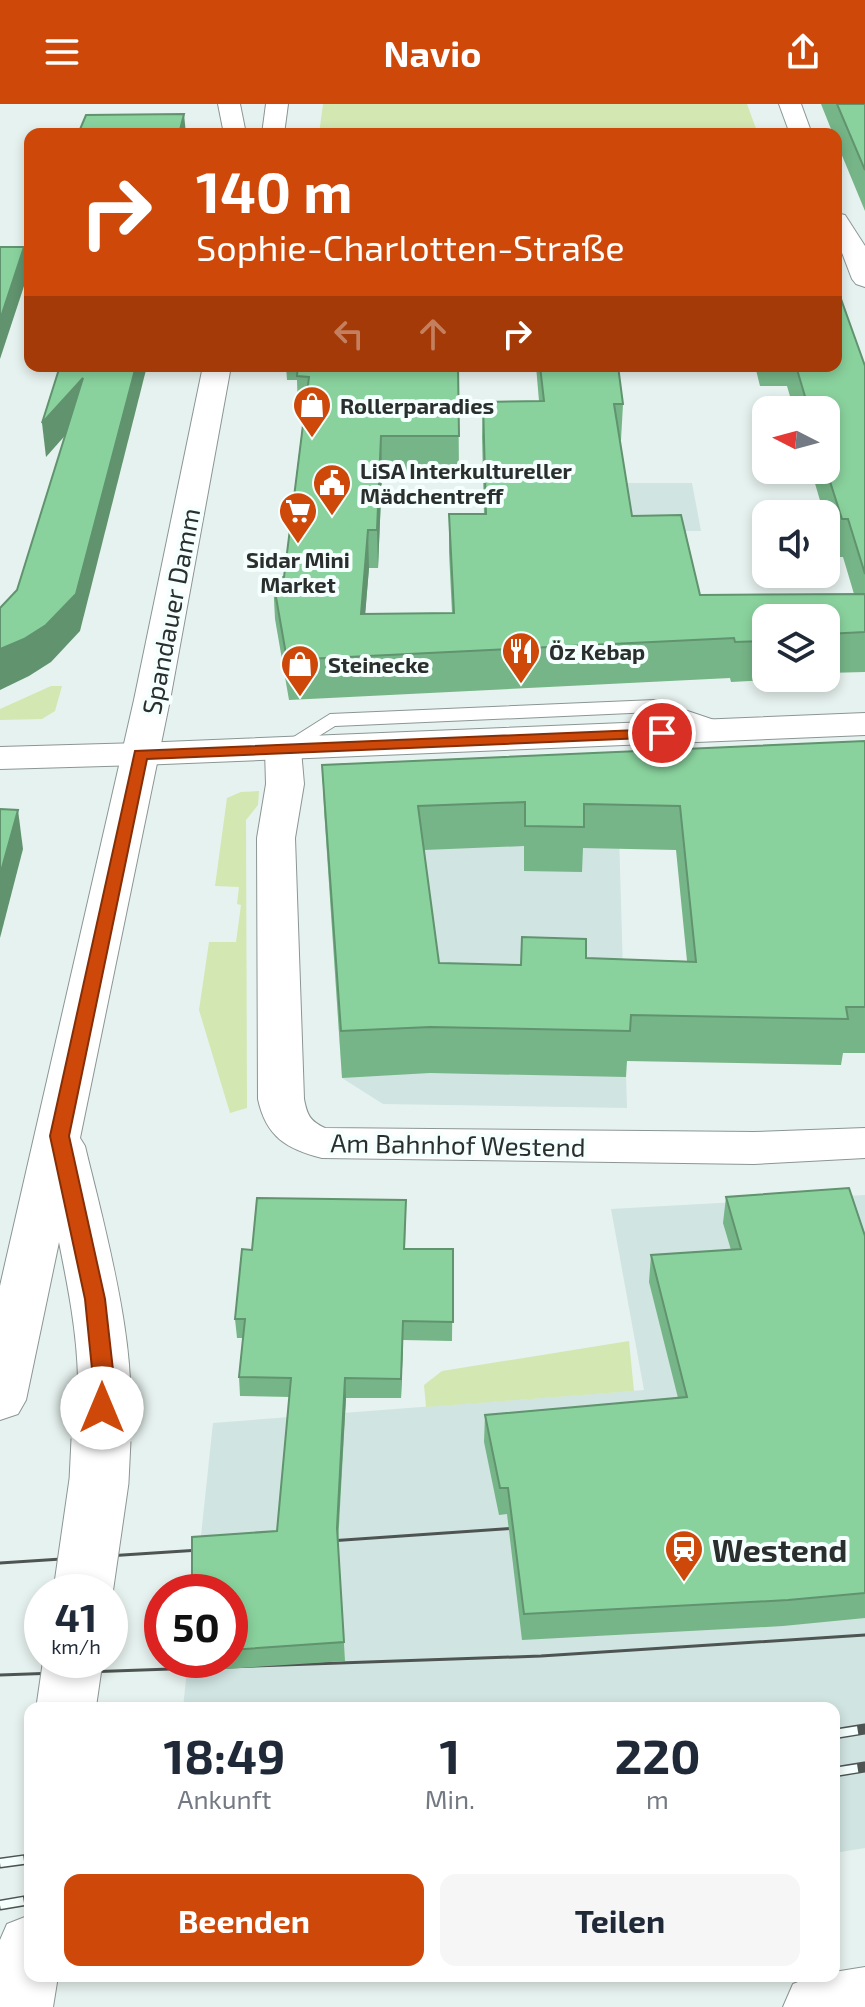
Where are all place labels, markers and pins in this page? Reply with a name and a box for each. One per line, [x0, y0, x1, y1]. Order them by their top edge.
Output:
shop icon: Rollerparadies [291, 384, 333, 439]
place label: Rollerparadies [340, 392, 494, 418]
place label: LiSA Interkultureller Mädchentreff [360, 457, 573, 508]
public building icon: LiSA Interkultureller Mädchentreff [311, 462, 353, 517]
supermarket icon: Sidar Mini Market [277, 490, 319, 545]
place label: Sidar Mini Market [246, 546, 350, 597]
restaurant icon: Öz Kebap [500, 630, 542, 685]
place label: Öz Kebap [549, 638, 645, 664]
shop icon: Steinecke [279, 643, 321, 698]
place label: Steinecke [328, 651, 429, 677]
pin [628, 699, 696, 767]
station icon: Westend [663, 1528, 705, 1583]
place label: Westend [712, 1530, 847, 1568]

